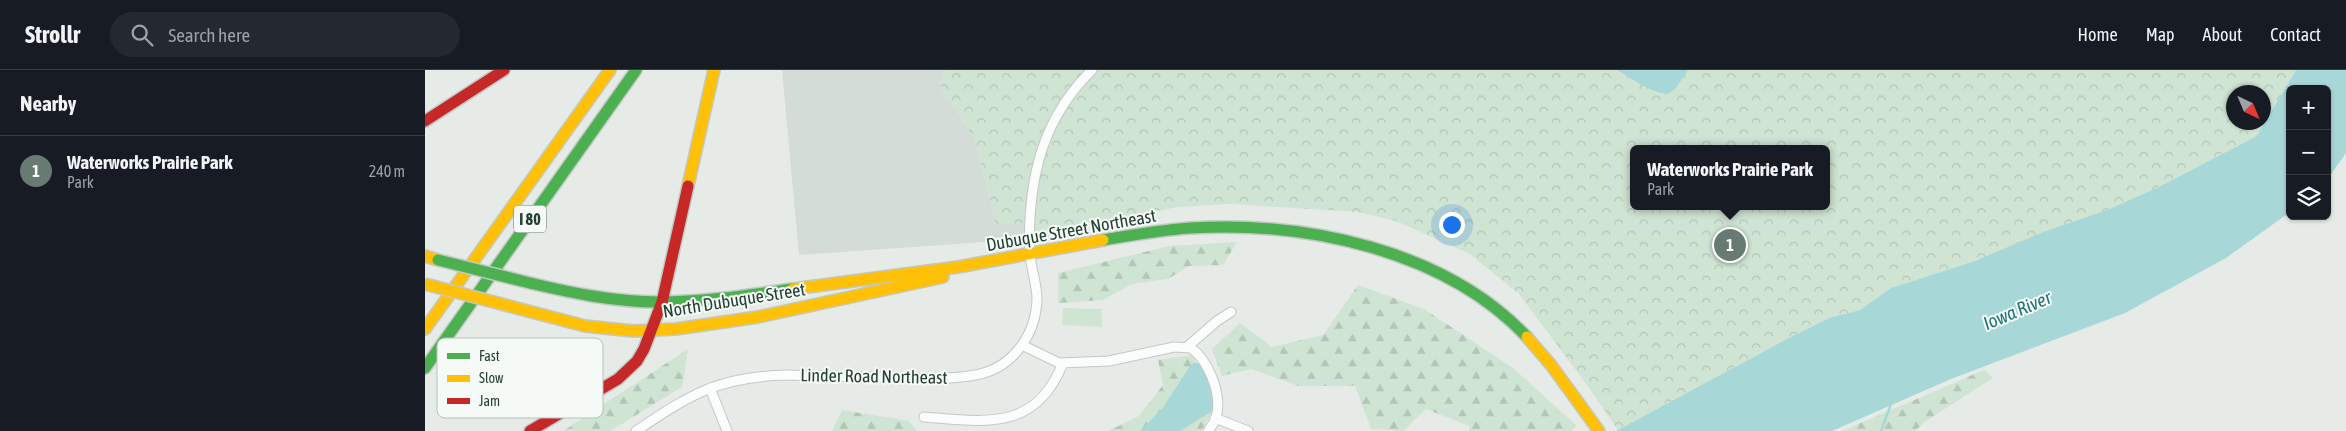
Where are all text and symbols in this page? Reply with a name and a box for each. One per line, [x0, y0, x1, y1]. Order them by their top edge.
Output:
search box [110, 12, 460, 57]
text: Strollr [25, 21, 80, 48]
icon: search [128, 21, 156, 49]
text: Search here [168, 24, 250, 46]
text: Home [2078, 24, 2118, 45]
text: Map [2146, 24, 2175, 45]
text: About [2203, 24, 2242, 45]
text: Contact [2270, 24, 2321, 45]
north arrow [2226, 85, 2271, 130]
map controls [2286, 85, 2331, 220]
button: + [2286, 85, 2331, 130]
text: Nearby [20, 91, 76, 115]
button: − [2286, 130, 2331, 175]
popup [1630, 145, 1830, 210]
text: Waterworks Prairie Park [67, 151, 233, 173]
text: Waterworks Prairie Park [1647, 158, 1813, 180]
text: 1 [32, 162, 40, 180]
text: 240 m [369, 162, 405, 180]
text: Park [67, 173, 94, 191]
button: layers [2286, 175, 2331, 220]
text: Park [1647, 180, 1674, 198]
street label: Dubuque Street Northeast [984, 205, 1158, 255]
road number: I 80 [514, 206, 546, 232]
your location [1439, 212, 1465, 238]
pin: 1 [1714, 226, 1746, 264]
street label: North Dubuque Street [661, 278, 807, 322]
water label: Iowa River [1980, 285, 2056, 334]
legend [437, 338, 603, 418]
text: Fast [479, 348, 500, 364]
street label: Linder Road Northeast [800, 364, 948, 388]
text: Slow [479, 370, 504, 386]
text: Jam [479, 393, 500, 409]

